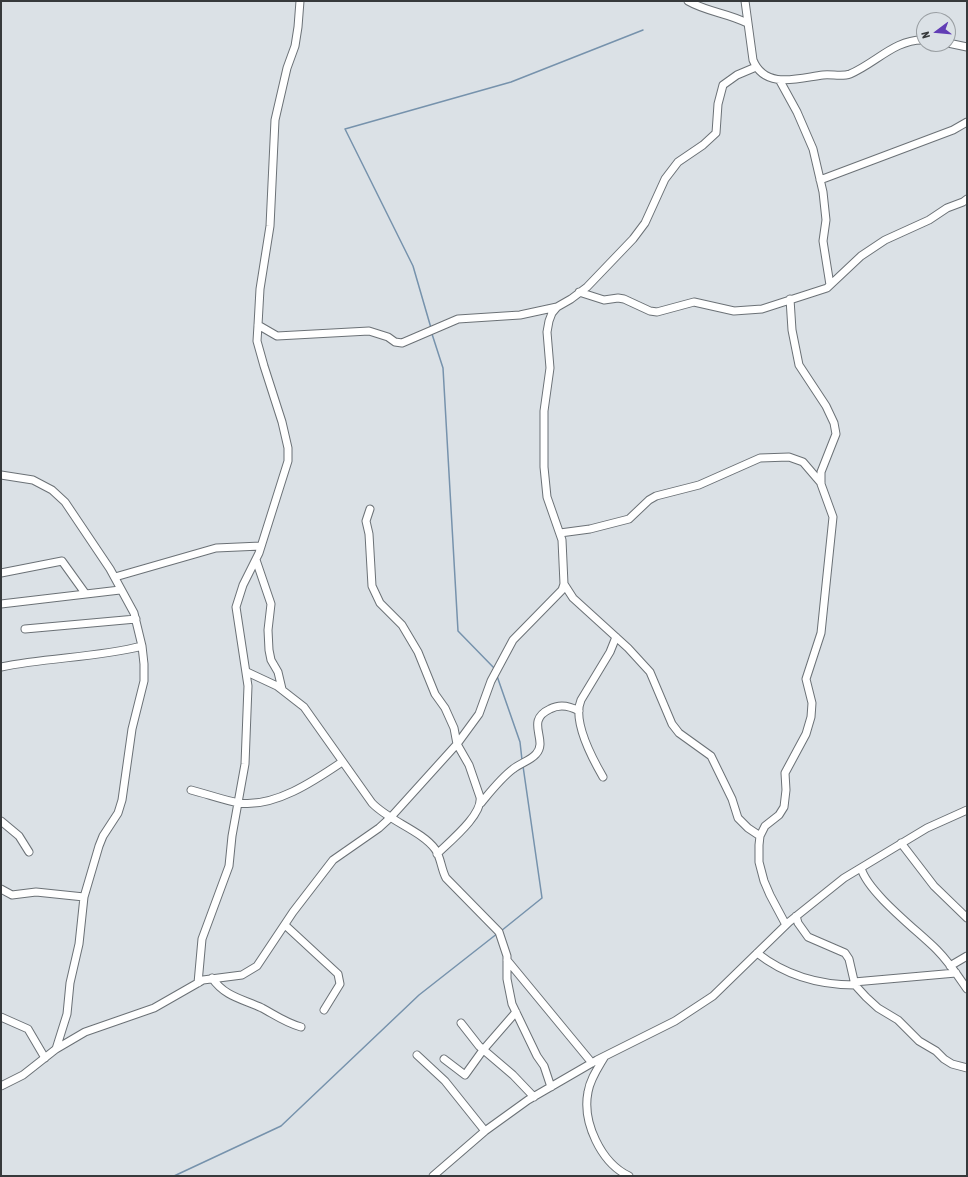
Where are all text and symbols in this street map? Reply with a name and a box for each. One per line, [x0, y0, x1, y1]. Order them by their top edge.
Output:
north arrow [916, 12, 956, 52]
text: N [919, 30, 932, 40]

